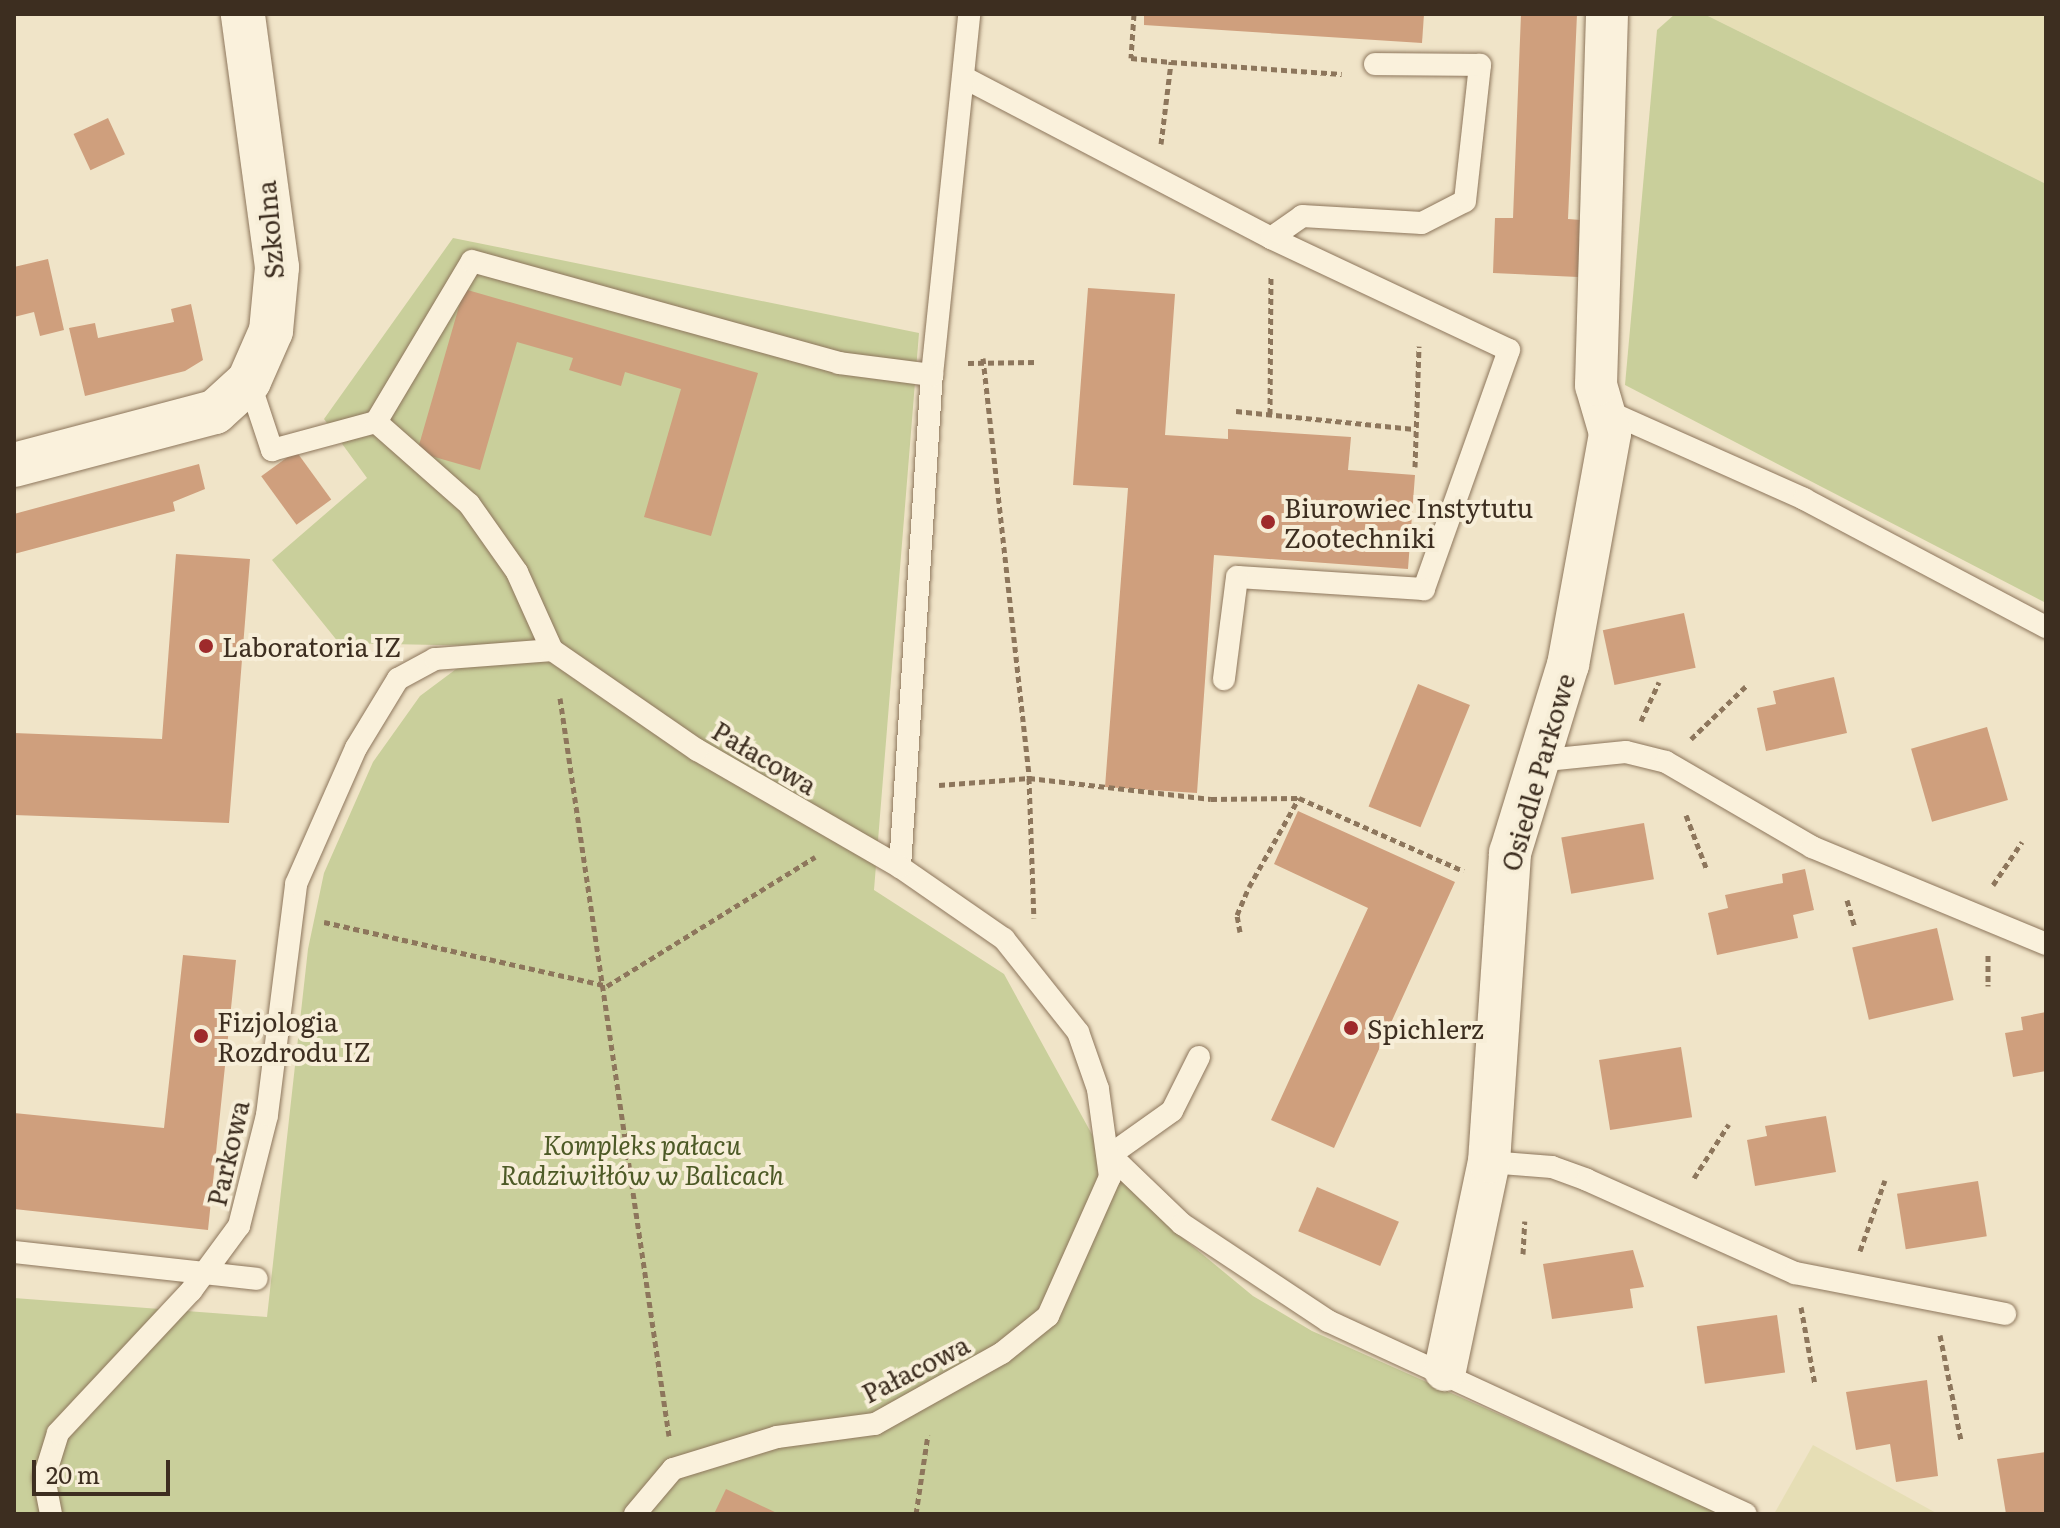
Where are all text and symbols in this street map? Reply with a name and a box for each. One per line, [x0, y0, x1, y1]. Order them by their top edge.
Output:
street label: Szkolna [249, 180, 289, 280]
place label: Biurowiec Instytutu Zootechniki [1284, 491, 1533, 552]
marker: Biurowiec Instytutu Zootechniki [1259, 513, 1277, 531]
place label: Laboratoria IZ [222, 630, 401, 662]
marker: Laboratoria IZ [197, 637, 215, 655]
street label: Osiedle Parkowe [1494, 670, 1580, 874]
street label: Pałacowa [707, 714, 823, 800]
place label: Fizjologia Rozdrodu IZ [217, 1005, 371, 1066]
place label: Spichlerz [1367, 1012, 1484, 1044]
marker: Spichlerz [1342, 1019, 1360, 1037]
marker: Fizjologia Rozdrodu IZ [192, 1027, 210, 1045]
street label: Parkowa [200, 1097, 254, 1209]
park label: Kompleks pałacu Radziwiłłów w Balicach [500, 1128, 784, 1190]
street label: Pałacowa [856, 1328, 974, 1408]
scale bar [36, 1444, 174, 1494]
text: 20 m [46, 1456, 100, 1491]

